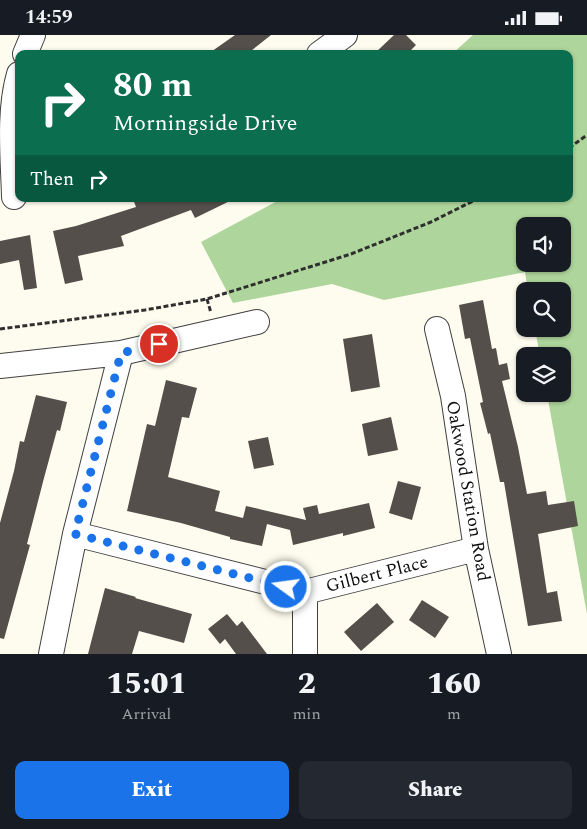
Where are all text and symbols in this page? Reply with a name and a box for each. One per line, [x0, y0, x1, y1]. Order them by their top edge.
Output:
text: 14:59 [25, 3, 73, 32]
text: 80 m [113, 59, 193, 112]
icon: right [30, 70, 95, 135]
text: Morningside Drive [113, 107, 298, 140]
text: Then [30, 165, 74, 194]
icon: right [84, 165, 112, 193]
map controls [516, 217, 571, 402]
button: sound [516, 217, 571, 272]
button: search [516, 282, 571, 337]
pin [138, 323, 180, 365]
icon: arrive [145, 330, 173, 358]
button: layers [516, 347, 571, 402]
street label: Oakwood Station Road [439, 398, 497, 584]
street label: Gilbert Place [323, 548, 431, 600]
position arrow [259, 560, 311, 612]
text: 15:01 [106, 661, 187, 707]
text: 2 [298, 661, 316, 707]
text: 160 [427, 661, 481, 707]
text: Arrival [121, 702, 171, 726]
text: min [293, 702, 321, 726]
text: m [447, 702, 461, 726]
button: Exit [15, 761, 289, 819]
button: Share [299, 761, 572, 819]

